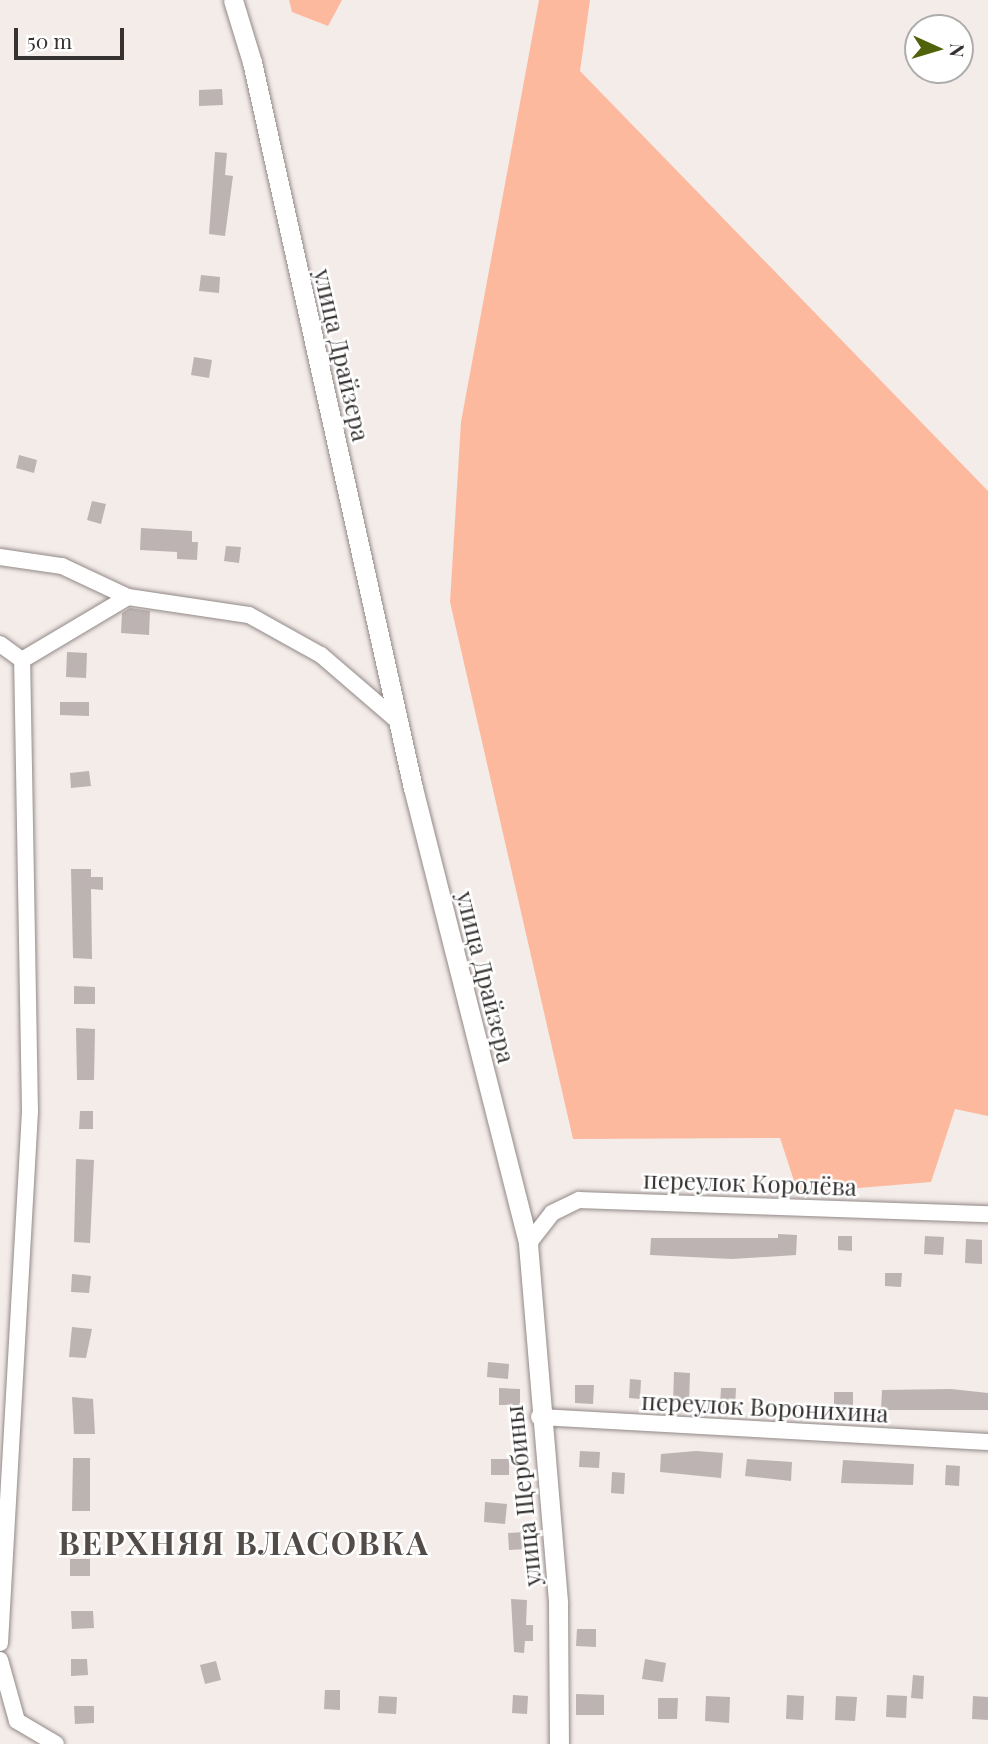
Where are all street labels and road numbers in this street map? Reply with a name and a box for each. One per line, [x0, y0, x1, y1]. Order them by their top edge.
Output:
street label: улица Драйзера [308, 266, 376, 444]
street label: улица Драйзера [451, 888, 521, 1066]
street label: переулок Королёва [643, 1165, 857, 1201]
street label: переулок Воронихина [641, 1386, 889, 1428]
street label: улица Щербины [499, 1404, 547, 1588]

